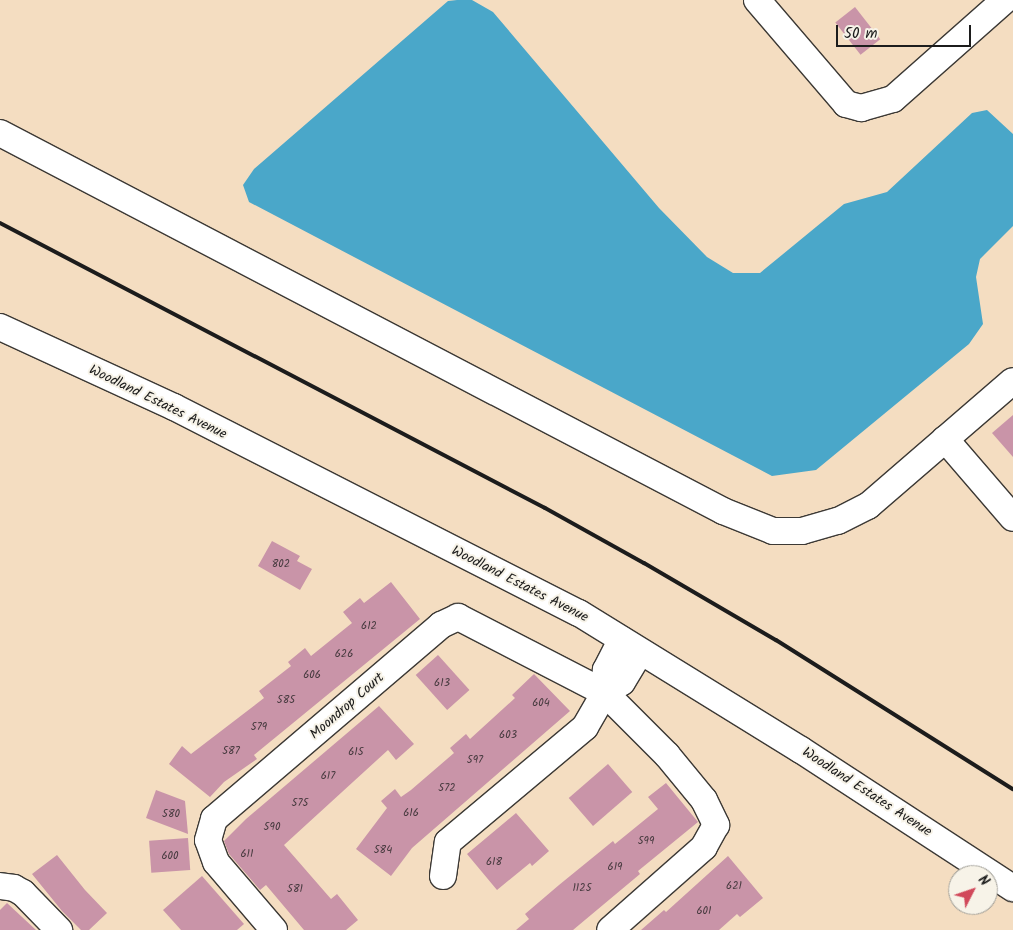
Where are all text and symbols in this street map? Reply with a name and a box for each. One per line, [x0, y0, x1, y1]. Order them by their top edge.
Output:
scale bar [838, 15, 973, 47]
text: 50 m [844, 22, 878, 46]
street label: Woodland Estates Avenue [86, 361, 230, 443]
street label: Woodland Estates Avenue [449, 542, 591, 626]
house number: 802 [272, 557, 290, 571]
house number: 612 [361, 619, 377, 633]
house number: 626 [335, 647, 353, 661]
house number: 606 [303, 668, 321, 682]
street label: Moondrop Court [306, 669, 388, 743]
house number: 613 [434, 676, 450, 690]
house number: 585 [277, 693, 295, 707]
house number: 604 [532, 696, 550, 710]
house number: 579 [251, 720, 267, 734]
house number: 603 [499, 728, 517, 742]
house number: 587 [222, 744, 240, 758]
street label: Woodland Estates Avenue [799, 744, 935, 840]
house number: 615 [348, 745, 364, 759]
house number: 597 [467, 753, 483, 767]
house number: 617 [321, 769, 335, 783]
house number: 572 [438, 781, 456, 795]
house number: 575 [292, 796, 308, 810]
house number: 616 [403, 806, 419, 820]
house number: 580 [162, 807, 180, 821]
house number: 590 [264, 820, 280, 834]
house number: 599 [638, 834, 654, 848]
house number: 584 [374, 843, 392, 857]
house number: 611 [240, 847, 254, 861]
house number: 600 [161, 849, 179, 863]
house number: 618 [486, 855, 502, 869]
house number: 619 [608, 860, 622, 874]
north arrow [948, 865, 998, 915]
text: N [972, 870, 995, 891]
house number: 621 [726, 879, 742, 893]
house number: 1125 [572, 881, 592, 895]
house number: 581 [287, 882, 303, 896]
house number: 601 [696, 904, 712, 918]

